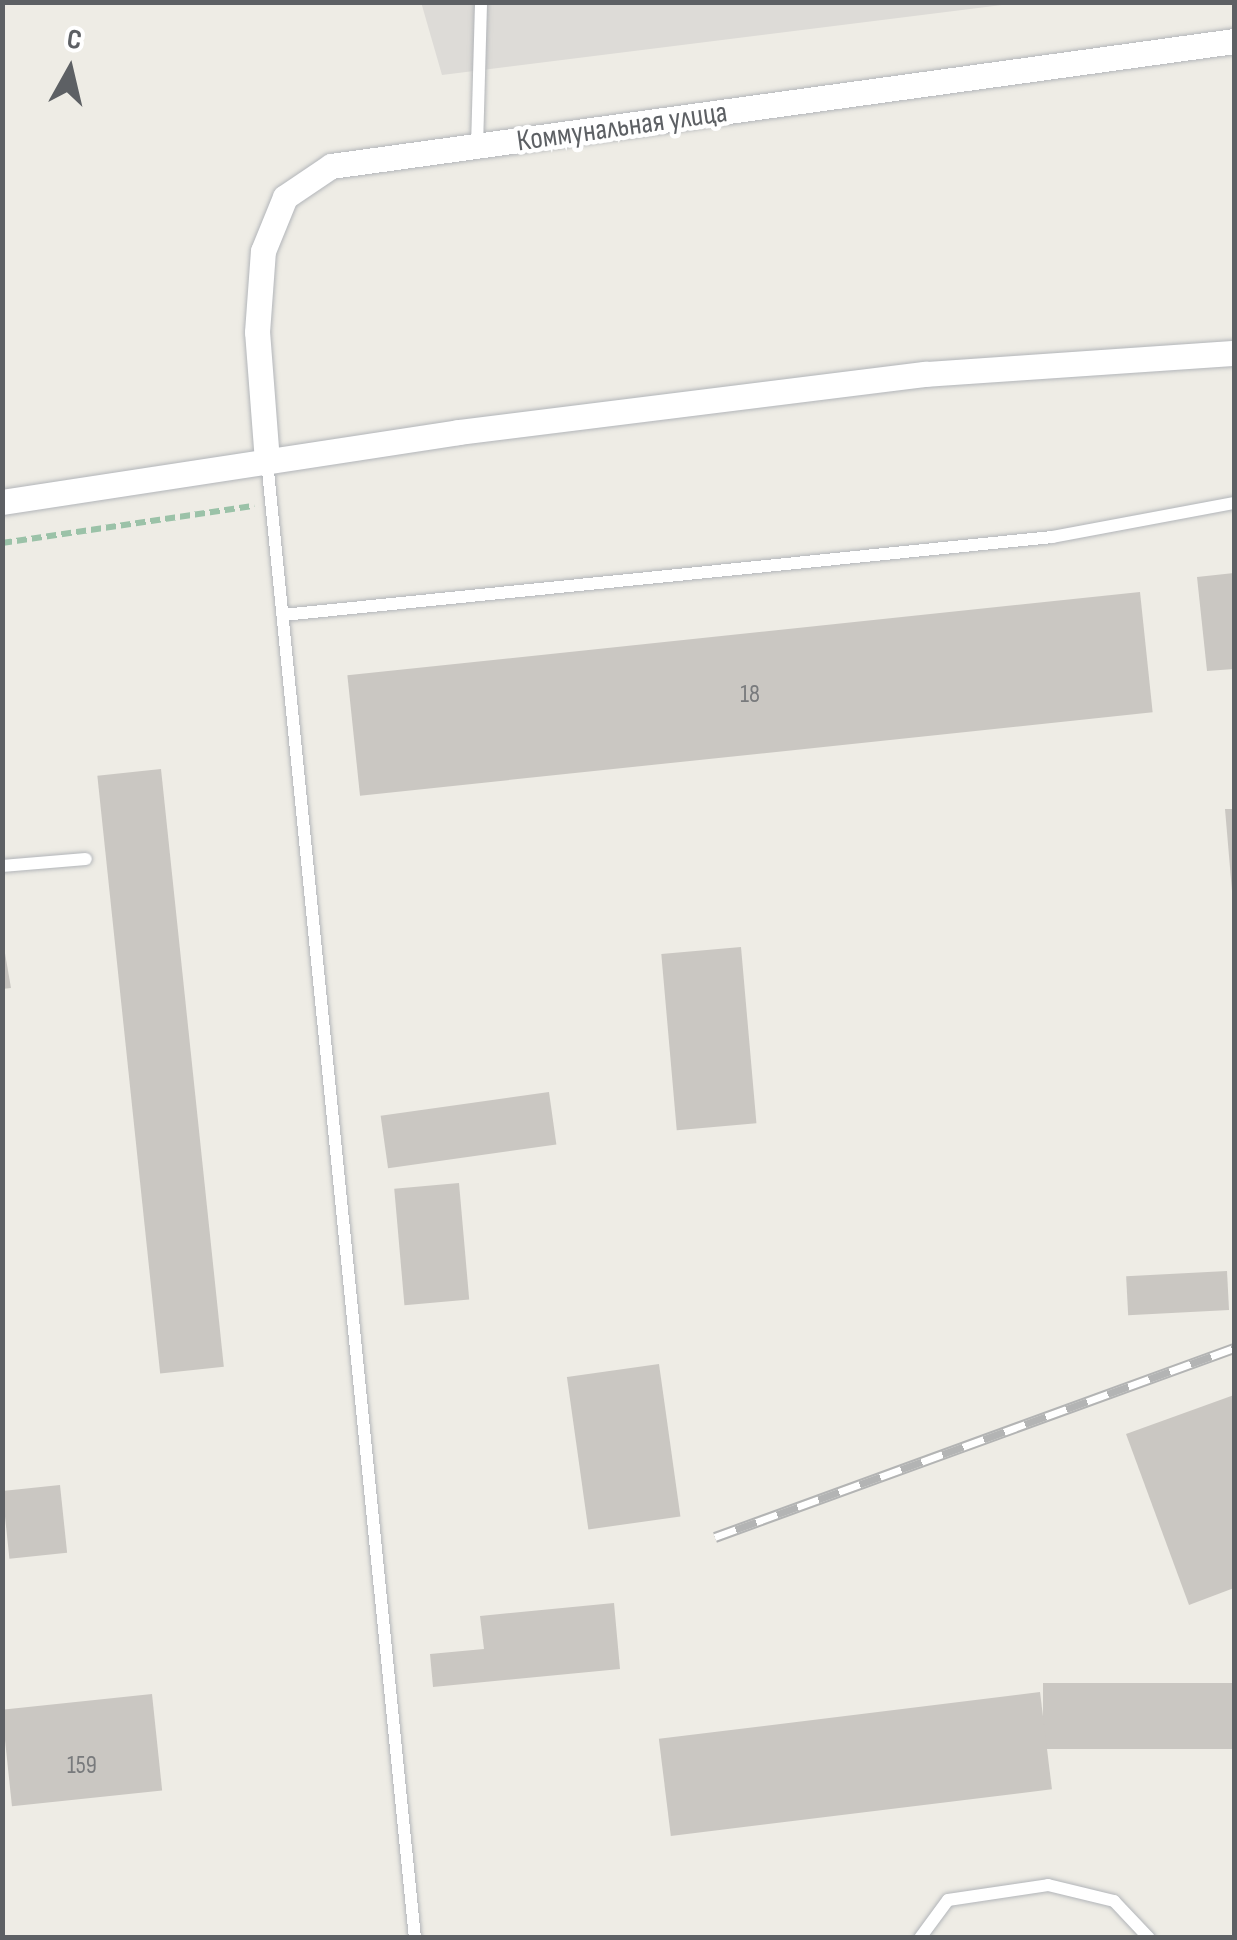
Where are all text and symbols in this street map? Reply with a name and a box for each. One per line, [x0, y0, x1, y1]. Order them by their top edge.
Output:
north arrow [20, 20, 120, 120]
text: С [65, 22, 84, 57]
street label: Коммунальная улица [515, 94, 729, 160]
house number: 18 [740, 680, 760, 710]
house number: 159 [67, 1751, 97, 1781]

